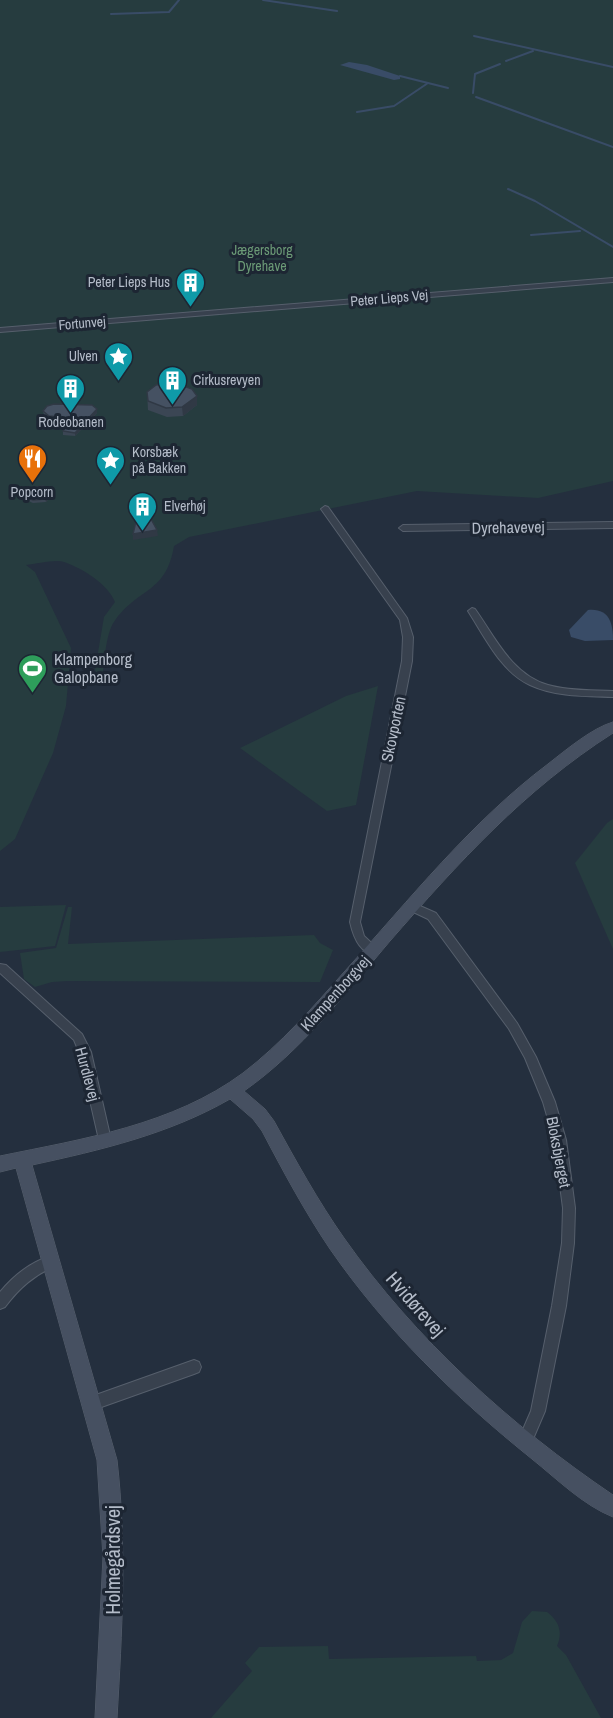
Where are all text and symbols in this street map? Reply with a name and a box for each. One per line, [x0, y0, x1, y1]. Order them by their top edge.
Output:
park label: Jægersborg Dyrehave [231, 241, 293, 275]
building icon: Peter Lieps Hus [175, 266, 207, 308]
place label: Peter Lieps Hus [88, 273, 170, 291]
street label: Peter Lieps Vej [349, 286, 429, 310]
street label: Fortunvej [58, 312, 106, 334]
place icon: Ulven [103, 340, 135, 382]
place label: Ulven [69, 347, 98, 365]
building icon: Cirkusrevyen [156, 364, 188, 406]
place label: Cirkusrevyen [193, 371, 261, 389]
building icon: Rodeobanen [55, 372, 87, 414]
place label: Rodeobanen [38, 413, 104, 431]
restaurant icon: Popcorn [16, 442, 48, 484]
place label: Korsbæk på Bakken [132, 443, 186, 477]
place icon: Korsbæk på Bakken [95, 444, 127, 486]
place label: Popcorn [11, 483, 53, 501]
building icon: Elverhøj [127, 490, 159, 532]
place label: Elverhøj [164, 497, 205, 515]
street label: Dyrehavevej [471, 515, 545, 539]
place label: Klampenborg Galopbane [54, 648, 133, 688]
sports icon: Klampenborg Galopbane [17, 652, 49, 694]
street label: Skovporten [375, 694, 411, 764]
street label: Klampenborgvej [295, 950, 375, 1036]
street label: Hurdlevej [70, 1044, 106, 1104]
street label: Bloksbjerget [541, 1114, 577, 1190]
street label: Hvidørevej [380, 1266, 452, 1342]
street label: Holmegårdsvej [99, 1505, 126, 1615]

